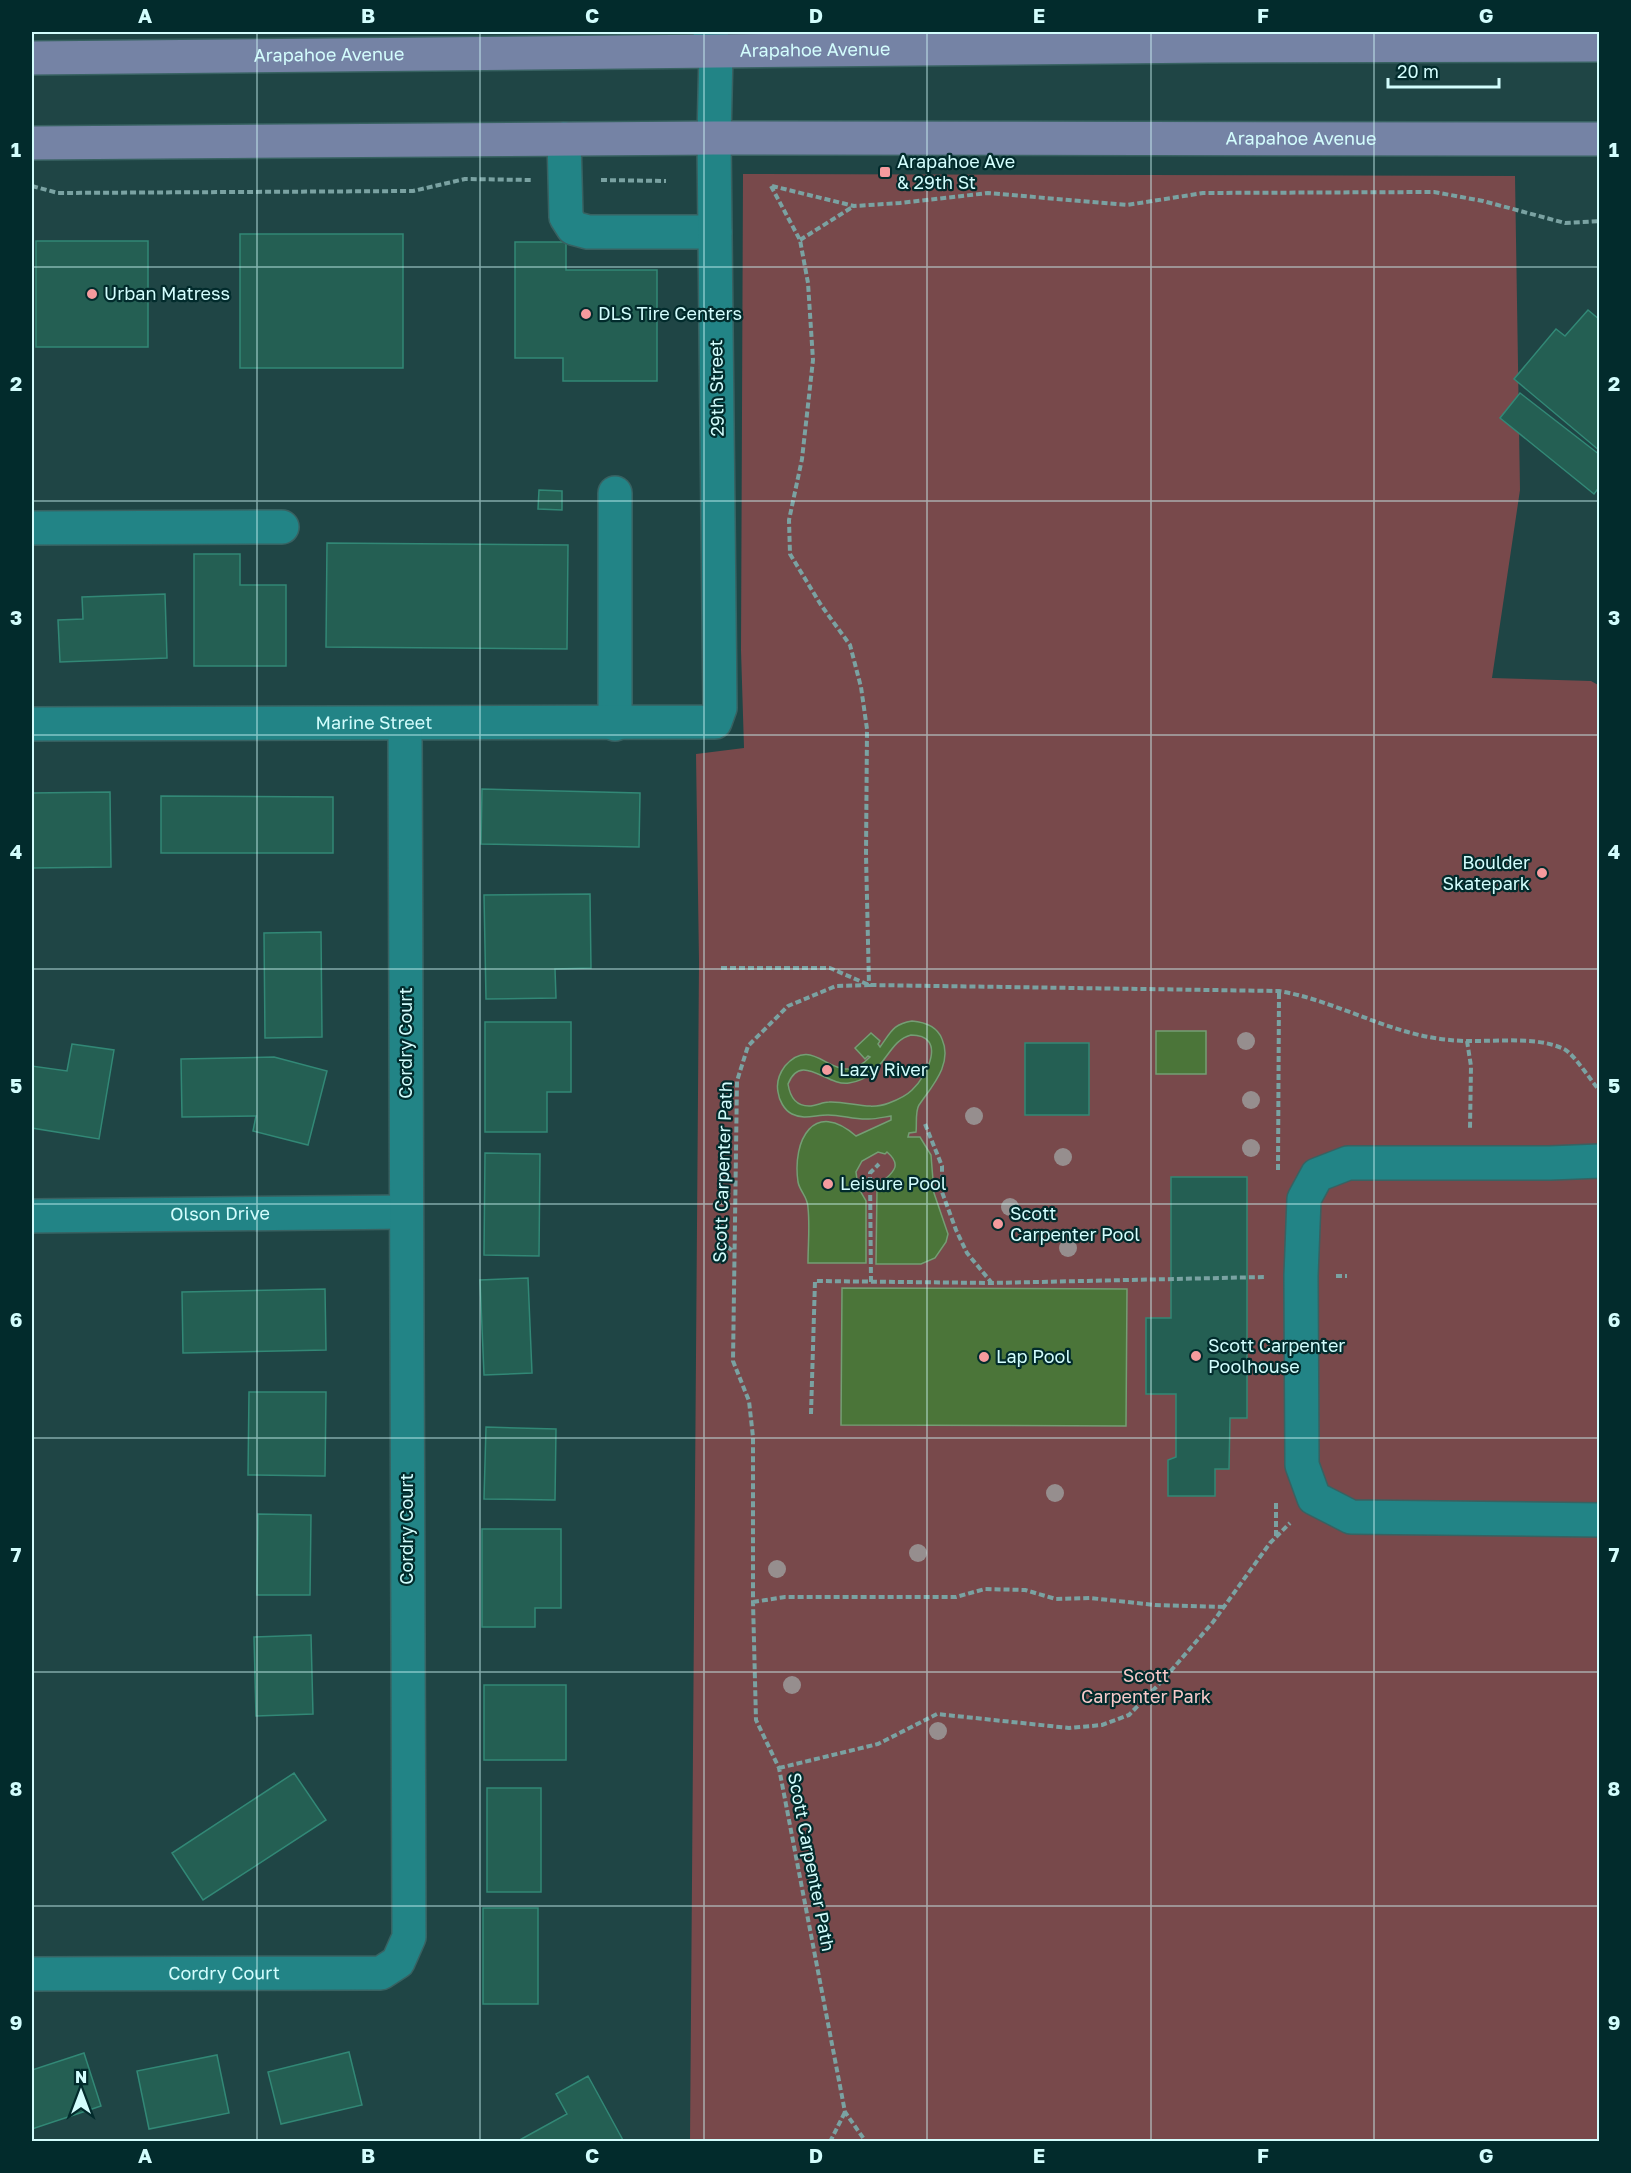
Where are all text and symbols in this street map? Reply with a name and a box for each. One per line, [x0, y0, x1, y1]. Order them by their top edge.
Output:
text: A [138, 3, 152, 27]
text: B [361, 3, 375, 27]
text: C [585, 3, 599, 27]
text: D [809, 3, 823, 27]
text: E [1033, 3, 1045, 27]
text: F [1257, 3, 1269, 27]
text: G [1479, 3, 1493, 27]
street label: Arapahoe Avenue [739, 37, 890, 61]
street label: Arapahoe Avenue [253, 42, 404, 66]
scale bar [1388, 51, 1499, 89]
text: 20 m [1397, 60, 1439, 82]
street label: Arapahoe Avenue [1226, 127, 1376, 149]
text: 1 [11, 137, 21, 161]
text: 1 [1609, 137, 1619, 161]
place label: Arapahoe Ave & 29th St [897, 150, 1015, 193]
marker: Arapahoe Ave & 29th St [878, 165, 892, 179]
place label: Urban Matress [104, 282, 230, 304]
marker: Urban Matress [85, 287, 99, 301]
place label: DLS Tire Centers [598, 302, 742, 324]
marker: DLS Tire Centers [579, 307, 593, 321]
street label: 29th Street [704, 339, 728, 437]
text: 2 [10, 371, 22, 395]
text: 2 [1608, 371, 1620, 395]
text: 3 [10, 605, 22, 629]
text: 3 [1608, 605, 1620, 629]
street label: Marine Street [316, 711, 432, 733]
text: 4 [10, 839, 22, 863]
text: 4 [1608, 839, 1620, 863]
place label: Boulder Skatepark [1442, 851, 1530, 894]
marker: Boulder Skatepark [1535, 866, 1549, 880]
street label: Cordry Court [394, 987, 416, 1099]
place label: Lazy River [839, 1058, 928, 1080]
marker: Lazy River [820, 1063, 834, 1077]
text: 5 [10, 1073, 22, 1097]
text: 5 [1608, 1073, 1620, 1097]
street label: Scott Carpenter Path [708, 1081, 736, 1263]
place label: Leisure Pool [840, 1172, 947, 1194]
marker: Leisure Pool [821, 1177, 835, 1191]
street label: Olson Drive [170, 1201, 270, 1225]
place label: Scott Carpenter Pool [1010, 1202, 1140, 1245]
marker: Scott Carpenter Pool [991, 1217, 1005, 1231]
text: 6 [10, 1307, 22, 1331]
text: 6 [1608, 1307, 1620, 1331]
place label: Scott Carpenter Poolhouse [1208, 1334, 1345, 1377]
place label: Lap Pool [996, 1345, 1071, 1367]
marker: Scott Carpenter Poolhouse [1189, 1349, 1203, 1363]
marker: Lap Pool [977, 1350, 991, 1364]
street label: Cordry Court [395, 1473, 417, 1585]
text: 7 [11, 1542, 22, 1566]
text: 7 [1609, 1542, 1620, 1566]
park label: Scott Carpenter Park [1081, 1664, 1211, 1707]
street label: Scott Carpenter Path [784, 1771, 840, 1953]
text: 8 [10, 1776, 22, 1800]
text: 8 [1608, 1776, 1620, 1800]
street label: Cordry Court [168, 1961, 280, 1984]
text: 9 [10, 2010, 22, 2034]
text: 9 [1608, 2010, 1620, 2034]
north arrow [51, 2062, 111, 2122]
text: N [75, 2067, 87, 2087]
text: A [138, 2143, 152, 2167]
text: B [361, 2143, 375, 2167]
text: C [585, 2143, 599, 2167]
text: D [809, 2143, 823, 2167]
text: E [1033, 2143, 1045, 2167]
text: F [1257, 2143, 1269, 2167]
text: G [1479, 2143, 1493, 2167]

